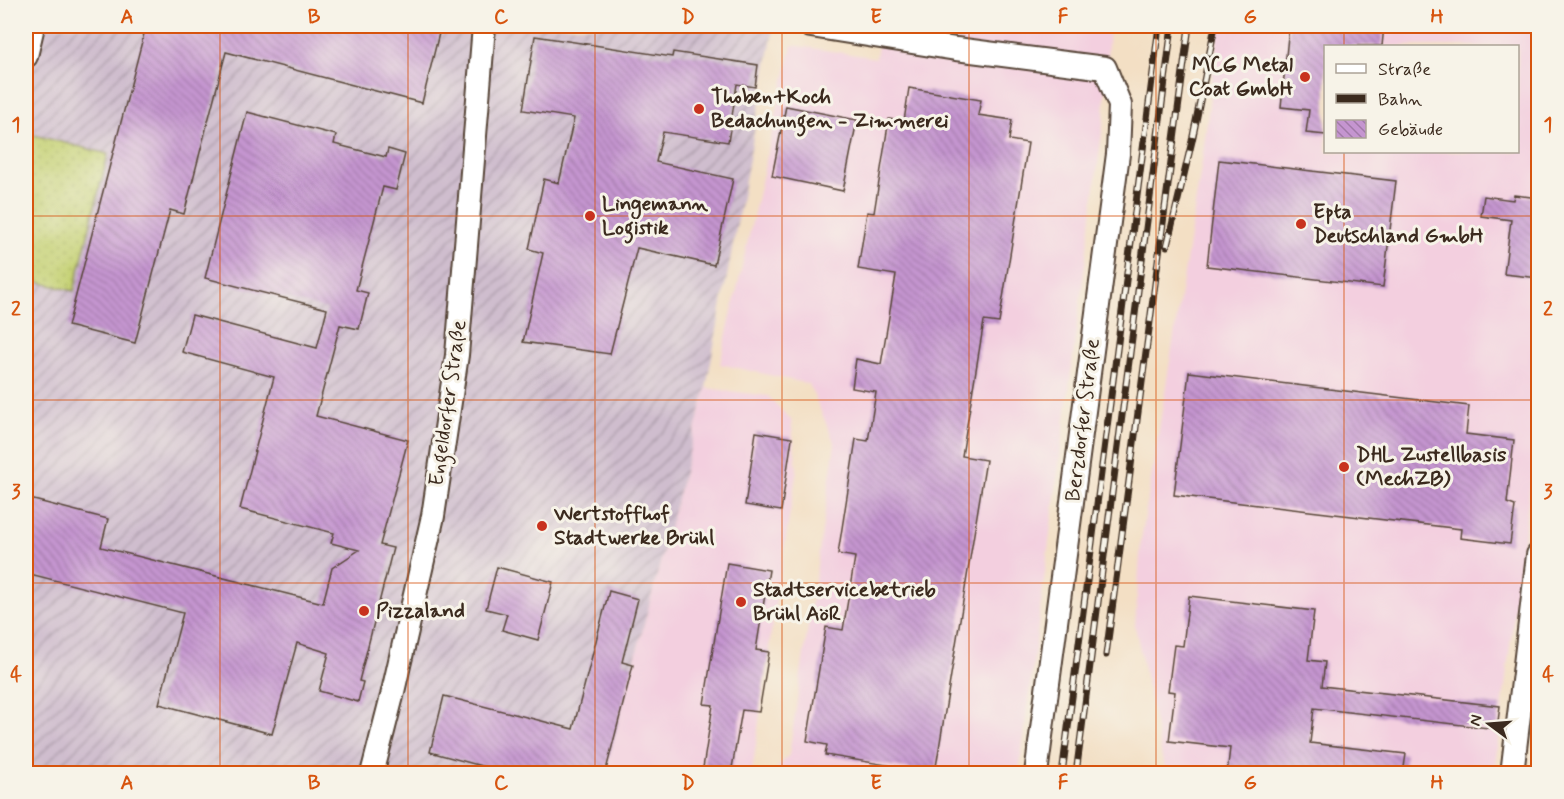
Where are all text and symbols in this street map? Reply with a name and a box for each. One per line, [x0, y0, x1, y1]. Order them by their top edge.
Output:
text: A [120, 4, 134, 31]
text: B [308, 4, 321, 31]
text: C [494, 4, 509, 31]
text: D [681, 4, 695, 31]
text: E [870, 4, 882, 31]
text: F [1058, 4, 1069, 31]
text: G [1243, 4, 1257, 31]
text: H [1430, 4, 1444, 31]
legend [1324, 45, 1519, 153]
place label: MCG Metal Coat GmbH [1189, 51, 1293, 103]
text: Straße [1378, 58, 1431, 82]
marker: MCG Metal Coat GmbH [1298, 70, 1312, 84]
place label: Thoben+Koch Bedachungen - Zimmerei [711, 83, 949, 137]
text: Bahn [1378, 88, 1422, 112]
marker: Thoben+Koch Bedachungen - Zimmerei [692, 102, 706, 116]
text: 1 [12, 112, 20, 139]
text: 1 [1544, 112, 1552, 139]
text: Gebäude [1378, 118, 1443, 142]
place label: Lingemann Logistik [602, 190, 709, 244]
place label: Epta Deutschland GmbH [1313, 198, 1484, 250]
marker: Lingemann Logistik [583, 209, 597, 223]
marker: Epta Deutschland GmbH [1294, 217, 1308, 231]
text: 2 [11, 296, 21, 323]
text: 2 [1543, 296, 1553, 323]
street label: Engeldorfer Straße [422, 318, 475, 488]
street label: Berzdorfer Straße [1059, 337, 1107, 503]
place label: DHL Zustellbasis (MechZB) [1356, 441, 1507, 493]
marker: DHL Zustellbasis (MechZB) [1337, 460, 1351, 474]
text: 3 [11, 479, 21, 506]
text: 3 [1543, 479, 1553, 506]
place label: Wertstoffhof Stadtwerke Brühl [553, 500, 714, 552]
marker: Wertstoffhof Stadtwerke Brühl [535, 519, 549, 533]
place label: Stadtservicebetrieb Brühl AöR [753, 576, 936, 628]
marker: Stadtservicebetrieb Brühl AöR [734, 595, 748, 609]
place label: Pizzaland [376, 597, 465, 625]
marker: Pizzaland [357, 604, 371, 618]
text: 4 [10, 662, 22, 689]
text: 4 [1542, 662, 1554, 689]
north arrow [1459, 694, 1519, 754]
text: N [1464, 712, 1488, 728]
text: A [120, 770, 134, 797]
text: B [308, 770, 321, 797]
text: C [494, 770, 509, 797]
text: D [681, 770, 695, 797]
text: E [870, 770, 882, 797]
text: F [1058, 770, 1069, 797]
text: G [1243, 770, 1257, 797]
text: H [1430, 770, 1444, 797]

